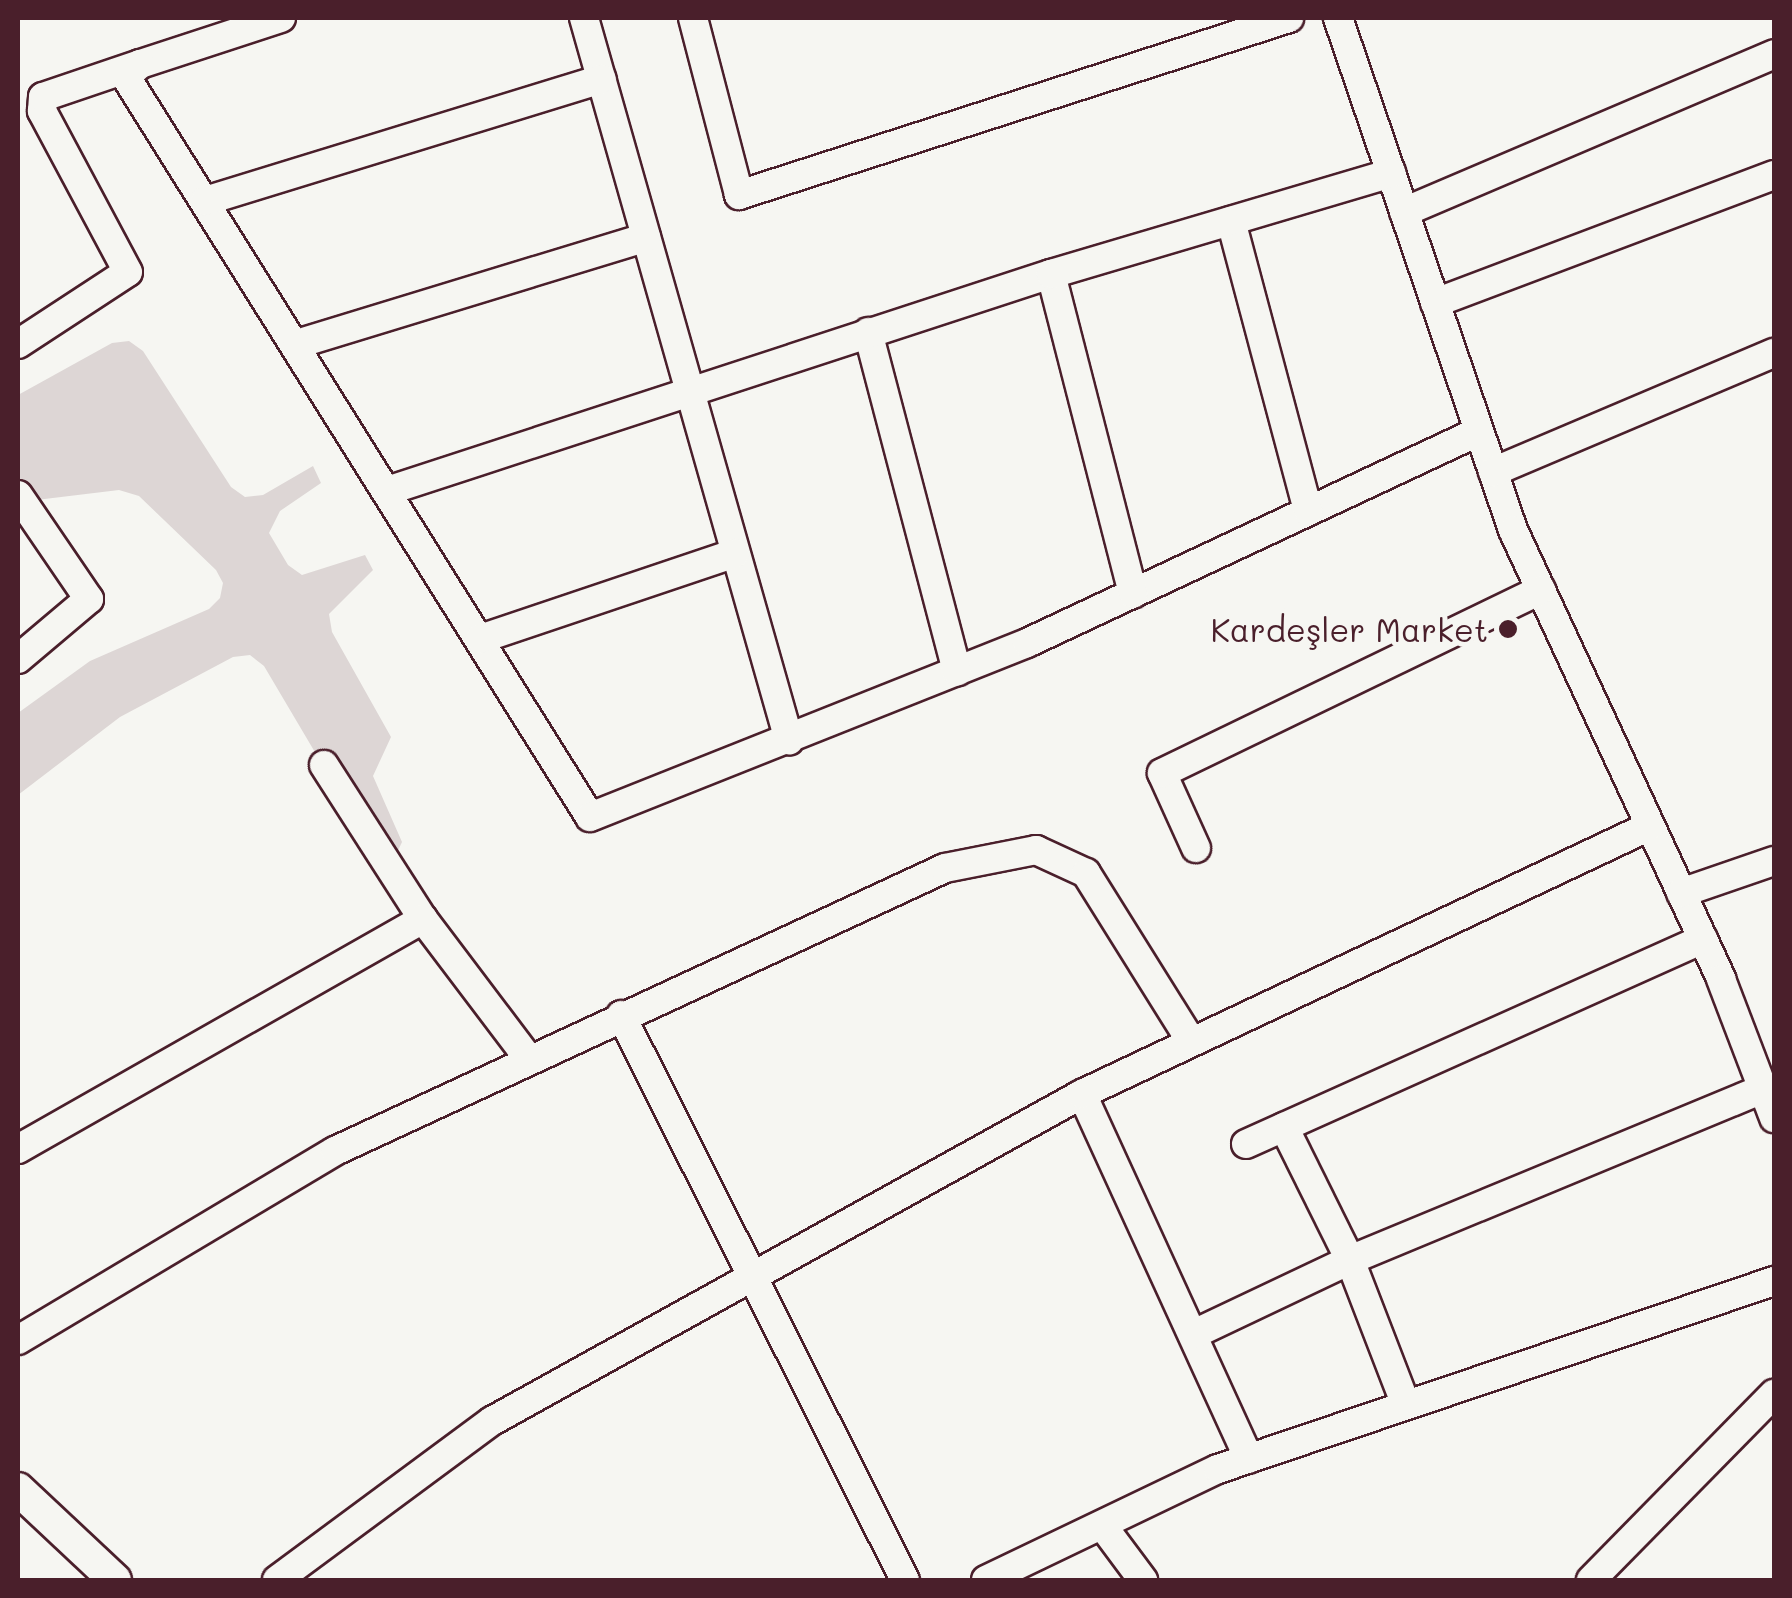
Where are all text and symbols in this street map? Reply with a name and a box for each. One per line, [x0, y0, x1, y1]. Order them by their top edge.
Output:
place label: Kardeşler Market [1210, 610, 1488, 648]
marker: Kardeşler Market [1497, 618, 1519, 640]

